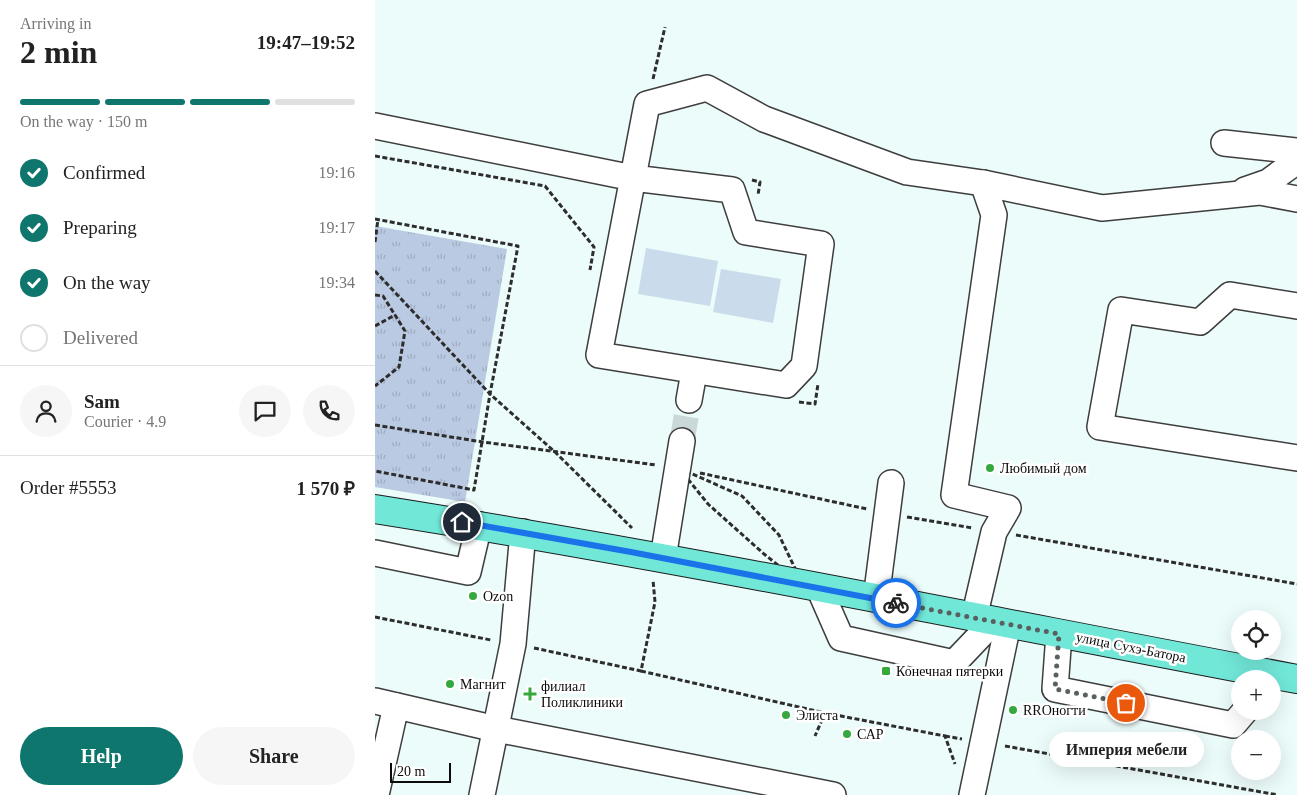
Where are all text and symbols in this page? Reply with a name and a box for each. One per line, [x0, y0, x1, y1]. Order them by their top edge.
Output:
text: Arriving in [20, 15, 92, 32]
text: 19:47–19:52 [257, 32, 355, 53]
text: 2 min [20, 34, 97, 70]
text: On the way · 150 m [20, 113, 148, 130]
icon: check [20, 159, 48, 187]
text: Confirmed [63, 162, 145, 183]
text: 19:16 [319, 164, 355, 181]
icon: check [20, 214, 48, 242]
text: Preparing [63, 217, 137, 238]
text: 19:17 [319, 219, 355, 236]
icon: check [20, 269, 48, 297]
text: On the way [63, 272, 151, 293]
text: 19:34 [319, 274, 355, 291]
text: Delivered [63, 327, 138, 348]
button: person [20, 385, 72, 437]
button: chat [239, 385, 291, 437]
button: phone [303, 385, 355, 437]
text: Sam [84, 391, 120, 412]
text: Courier · 4.9 [84, 413, 166, 430]
place label: Любимый дом [1000, 461, 1087, 476]
marker: Любимый дом [984, 462, 996, 474]
text: Order #5553 [20, 477, 117, 498]
text: 1 570 ₽ [296, 478, 355, 499]
pin [441, 501, 483, 543]
icon: home [448, 508, 476, 536]
courier [871, 578, 921, 628]
place label: Ozon [483, 589, 513, 604]
icon: bike [882, 589, 910, 617]
marker: Ozon [467, 590, 479, 602]
map controls [1231, 610, 1281, 780]
button: locate [1231, 610, 1281, 660]
street label: улица Сухэ-Батора [1075, 629, 1188, 666]
place label: Конечная пятерки [896, 664, 1004, 679]
marker: Конечная пятерки [880, 665, 892, 677]
button: + [1231, 670, 1281, 720]
place label: Магнит [460, 677, 506, 692]
marker: Магнит [444, 678, 456, 690]
place label: филиал Поликлиники [541, 679, 623, 710]
pin [1105, 682, 1147, 724]
marker: филиал Поликлиники [523, 687, 537, 701]
icon: bag [1112, 689, 1140, 717]
place label: RROногти [1023, 703, 1086, 718]
marker: RROногти [1007, 704, 1019, 716]
place label: Элиста [796, 708, 839, 723]
marker: Элиста [780, 709, 792, 721]
button: Help [20, 727, 183, 785]
button: Share [193, 727, 355, 785]
place label: САР [857, 727, 884, 742]
marker: САР [841, 728, 853, 740]
button: − [1231, 730, 1281, 780]
callout: Империя мебели [1049, 733, 1203, 768]
text: Империя мебели [1066, 741, 1187, 758]
scale bar [390, 760, 451, 783]
text: 20 m [397, 764, 425, 779]

